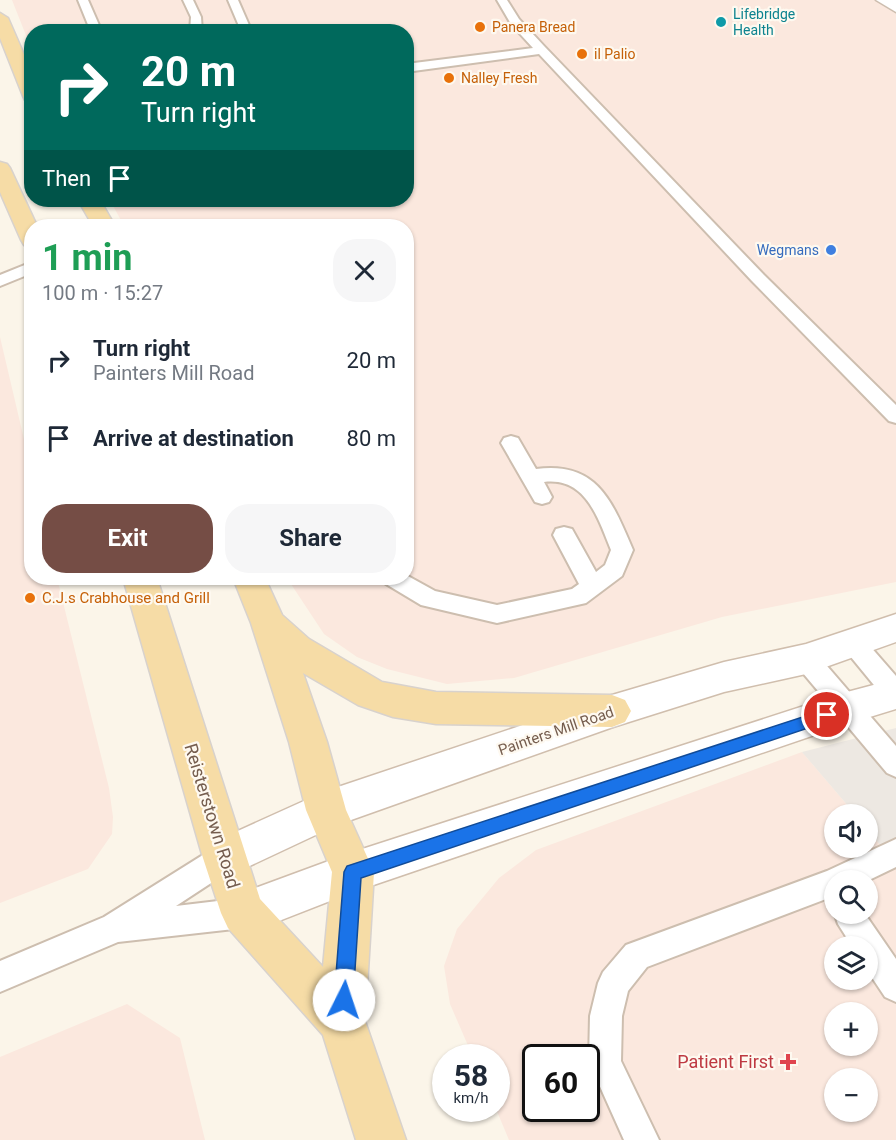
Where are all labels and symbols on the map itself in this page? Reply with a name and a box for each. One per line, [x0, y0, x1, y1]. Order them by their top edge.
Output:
place label: Lifebridge Health [733, 6, 795, 38]
marker: Lifebridge Health [714, 15, 728, 29]
place label: Panera Bread [492, 19, 575, 35]
marker: Panera Bread [473, 20, 487, 34]
place label: il Palio [594, 46, 635, 62]
marker: il Palio [575, 47, 589, 61]
place label: Nalley Fresh [461, 70, 537, 86]
marker: Nalley Fresh [442, 71, 456, 85]
place label: Wegmans [757, 242, 819, 258]
marker: Wegmans [824, 243, 838, 257]
place label: C.J.s Crabhouse and Grill [42, 589, 210, 607]
marker: C.J.s Crabhouse and Grill [23, 591, 37, 605]
pin [801, 689, 852, 740]
street label: Painters Mill Road [496, 703, 616, 759]
street label: Reisterstown Road [180, 741, 244, 891]
position arrow [312, 968, 376, 1032]
speed limit sign: 60 [522, 1044, 600, 1122]
place label: Patient First [677, 1051, 774, 1072]
marker: Patient First [779, 1053, 797, 1071]

